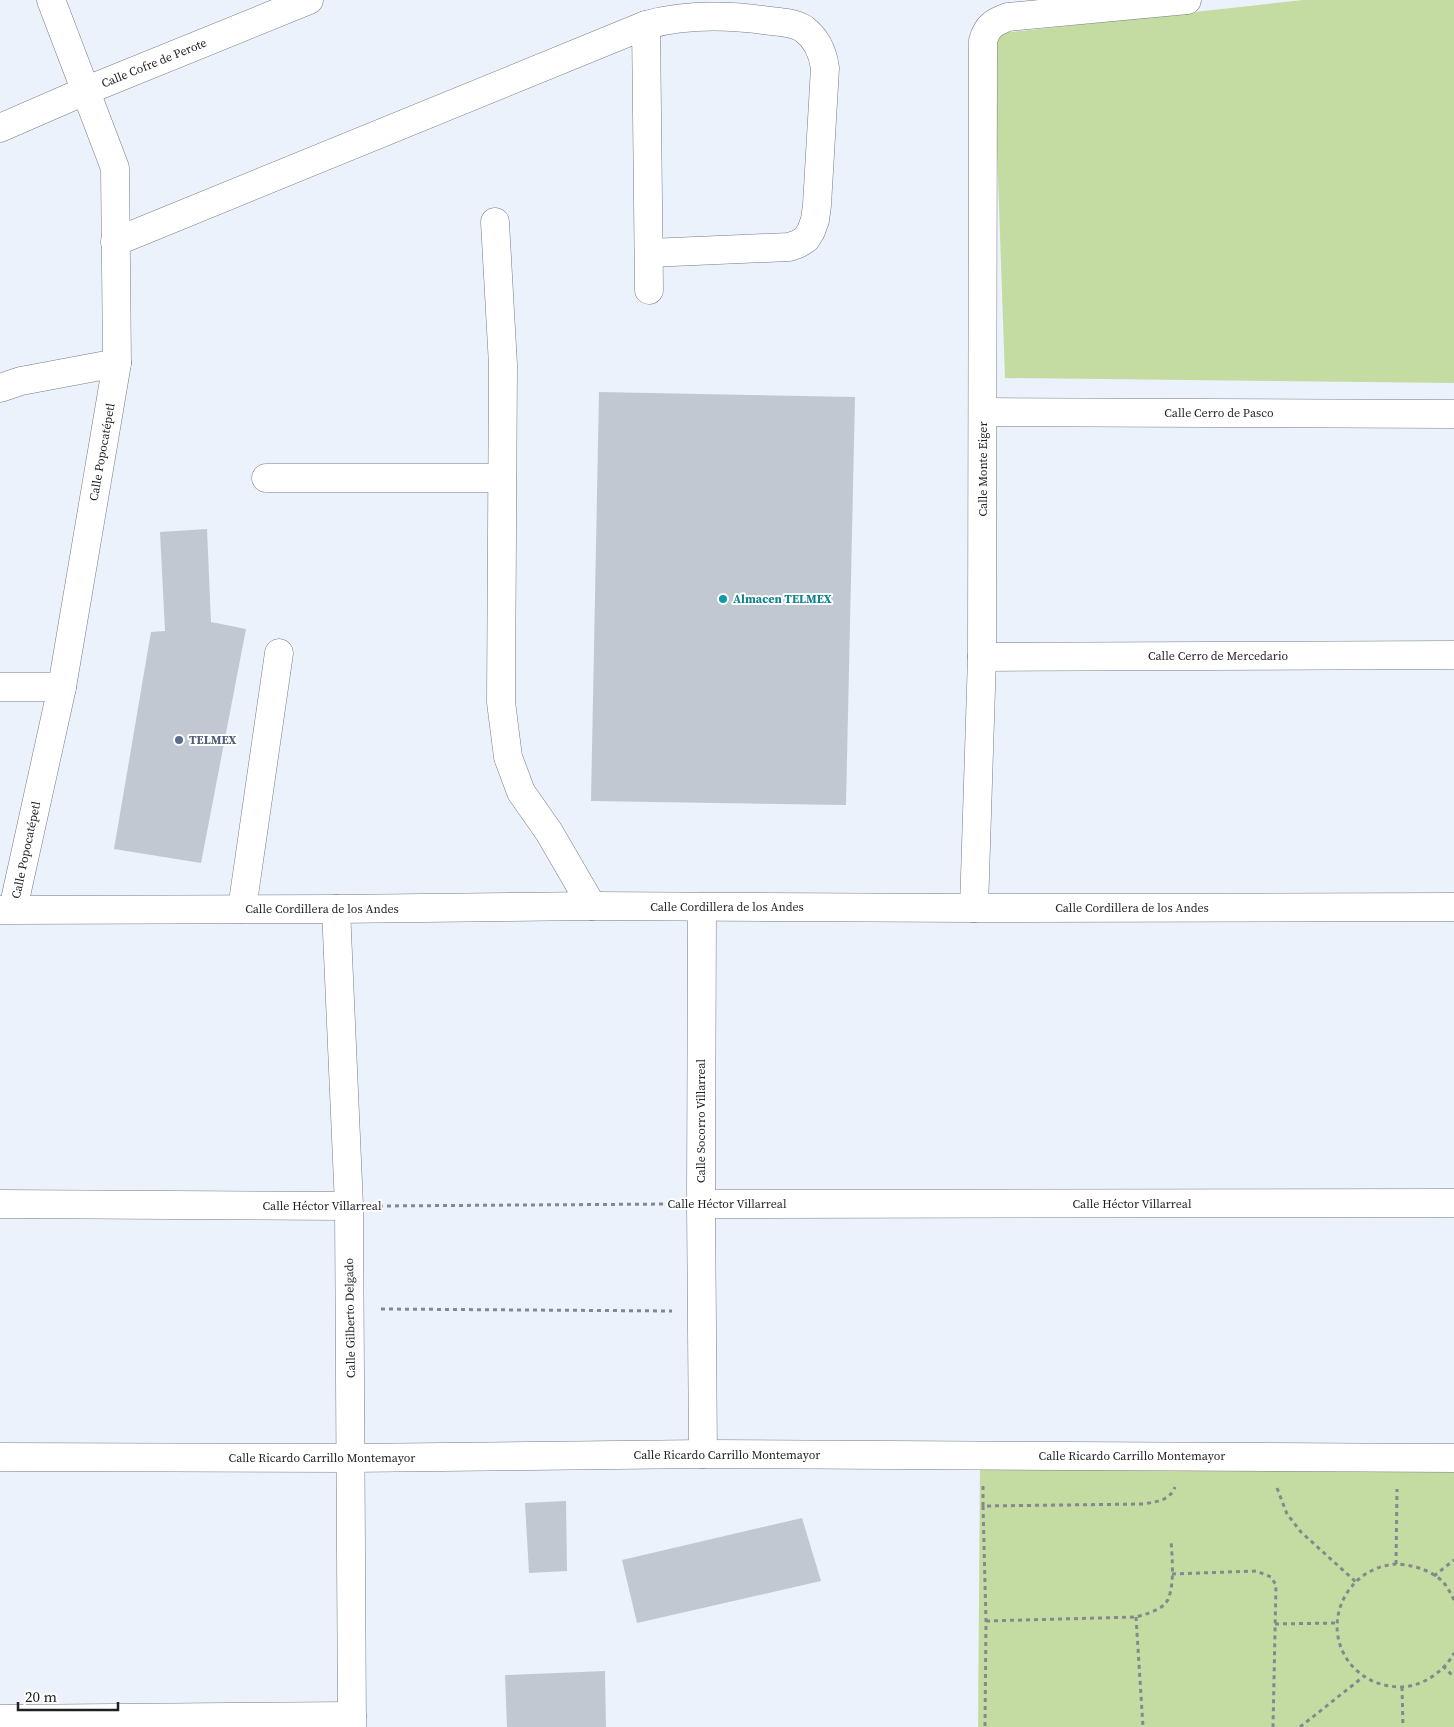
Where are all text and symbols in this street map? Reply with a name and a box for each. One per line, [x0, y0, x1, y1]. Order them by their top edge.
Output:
street label: Calle Cofre de Perote [99, 35, 209, 91]
street label: Calle Popocatépetl [86, 401, 119, 502]
street label: Calle Cerro de Pasco [1164, 405, 1274, 421]
street label: Calle Monte Eiger [975, 421, 991, 517]
place label: Almacen TELMEX [733, 591, 832, 607]
marker: Almacen TELMEX [717, 593, 729, 605]
street label: Calle Cerro de Mercedario [1148, 648, 1289, 664]
place label: TELMEX [189, 732, 236, 748]
marker: TELMEX [173, 734, 185, 746]
street label: Calle Popocatépetl [8, 799, 44, 900]
street label: Calle Cordillera de los Andes [650, 899, 804, 915]
street label: Calle Cordillera de los Andes [1055, 900, 1209, 916]
street label: Calle Cordillera de los Andes [245, 901, 399, 917]
street label: Calle Socorro Villarreal [693, 1059, 709, 1183]
street label: Calle Héctor Villarreal [667, 1196, 787, 1212]
street label: Calle Héctor Villarreal [1072, 1196, 1192, 1212]
street label: Calle Héctor Villarreal [262, 1198, 382, 1214]
street label: Calle Gilberto Delgado [341, 1257, 359, 1378]
street label: Calle Ricardo Carrillo Montemayor [634, 1447, 820, 1463]
street label: Calle Ricardo Carrillo Montemayor [1039, 1448, 1225, 1464]
street label: Calle Ricardo Carrillo Montemayor [229, 1450, 415, 1466]
scale bar [18, 1680, 118, 1712]
text: 20 m [25, 1686, 57, 1707]

